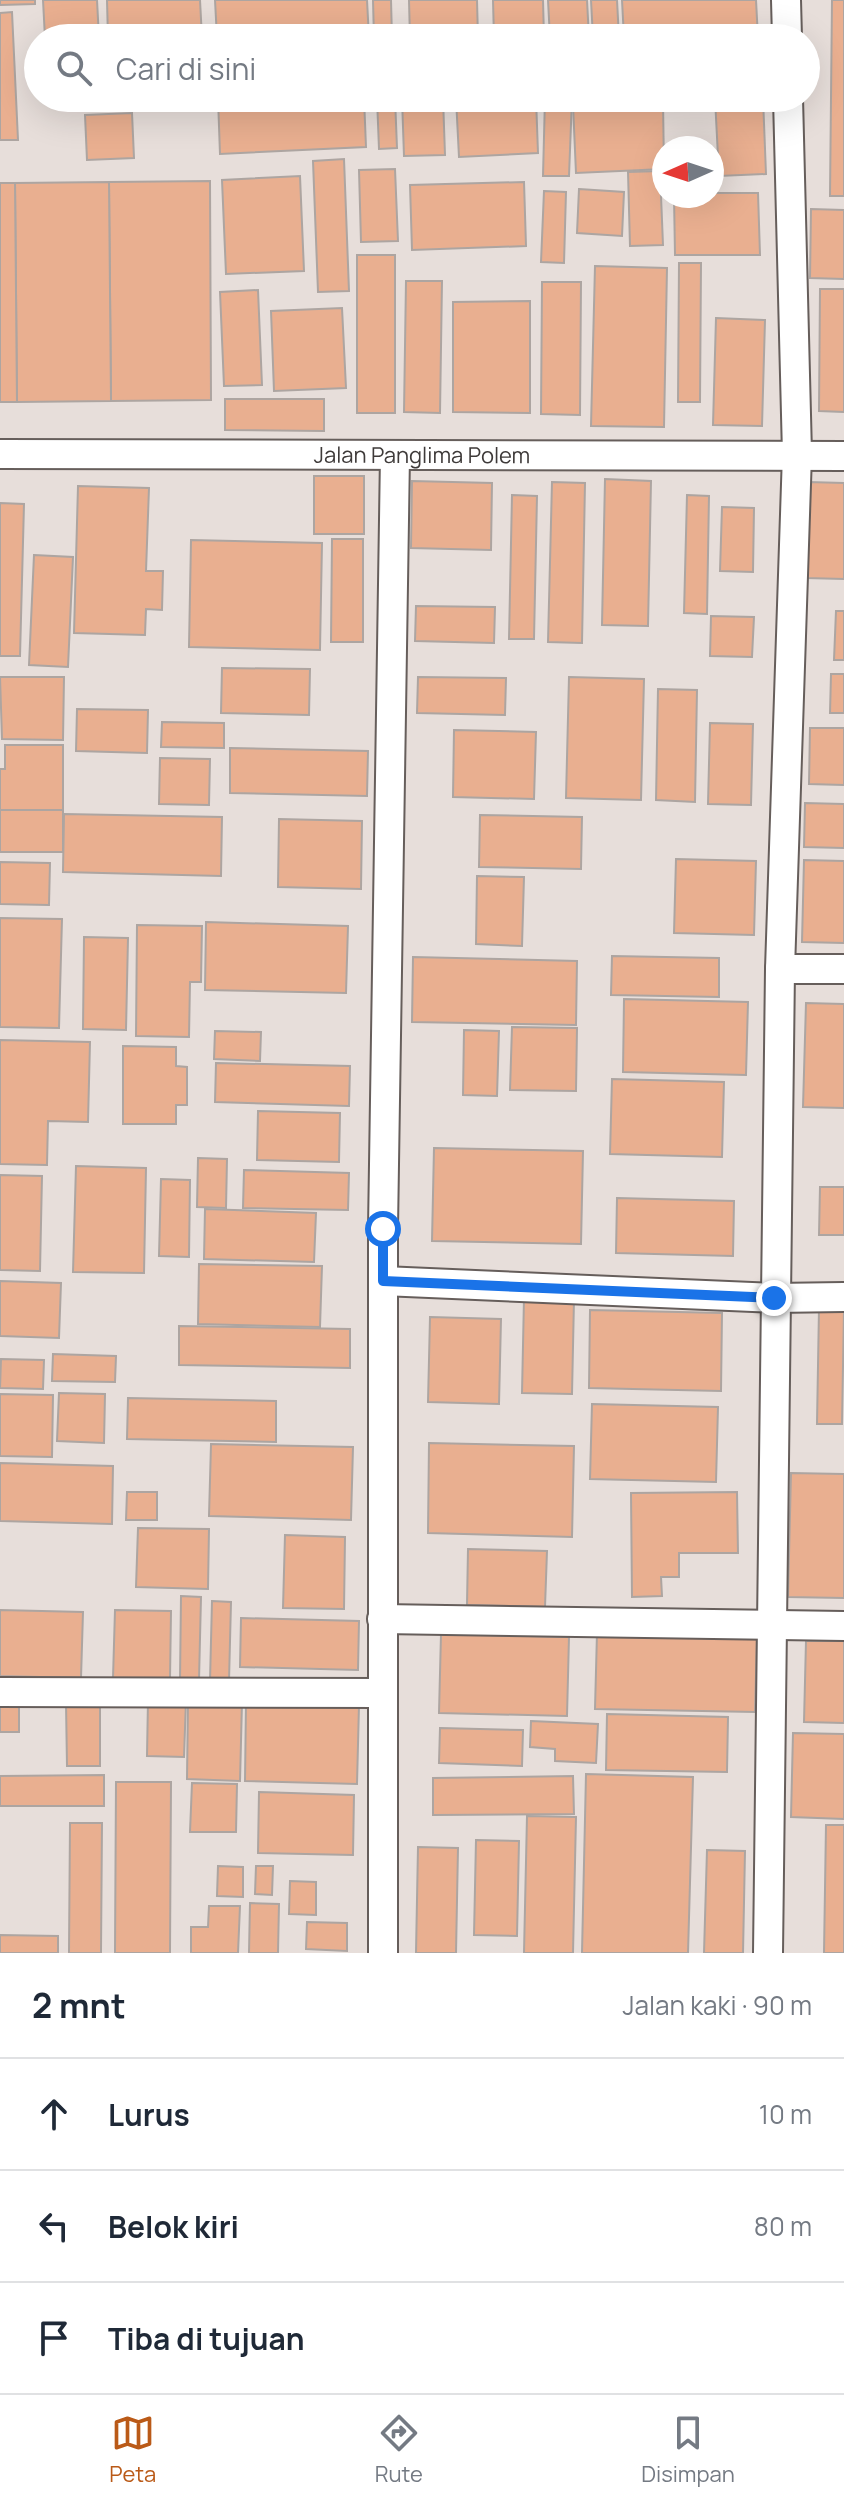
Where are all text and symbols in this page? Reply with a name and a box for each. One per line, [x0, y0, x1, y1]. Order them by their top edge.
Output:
search box [24, 24, 820, 112]
icon: search [52, 46, 96, 90]
text: Cari di sini [116, 48, 256, 89]
north arrow [652, 136, 724, 208]
street label: Jalan Panglima Polem [314, 440, 530, 470]
route start [365, 1211, 401, 1247]
route end [756, 1280, 792, 1316]
text: 2 mnt [32, 1982, 126, 2028]
text: Jalan kaki · 90 m [623, 1987, 812, 2023]
icon: ahead [32, 2092, 76, 2136]
text: Lurus [108, 2094, 190, 2135]
text: 10 m [759, 2096, 812, 2132]
icon: left [32, 2204, 76, 2248]
text: Belok kiri [108, 2206, 239, 2247]
text: 80 m [754, 2208, 812, 2244]
icon: arrive [32, 2316, 76, 2360]
text: Tiba di tujuan [108, 2318, 305, 2359]
tab: Peta [109, 2411, 156, 2489]
tab: Rute [375, 2411, 423, 2489]
tab: Disimpan [641, 2411, 735, 2489]

